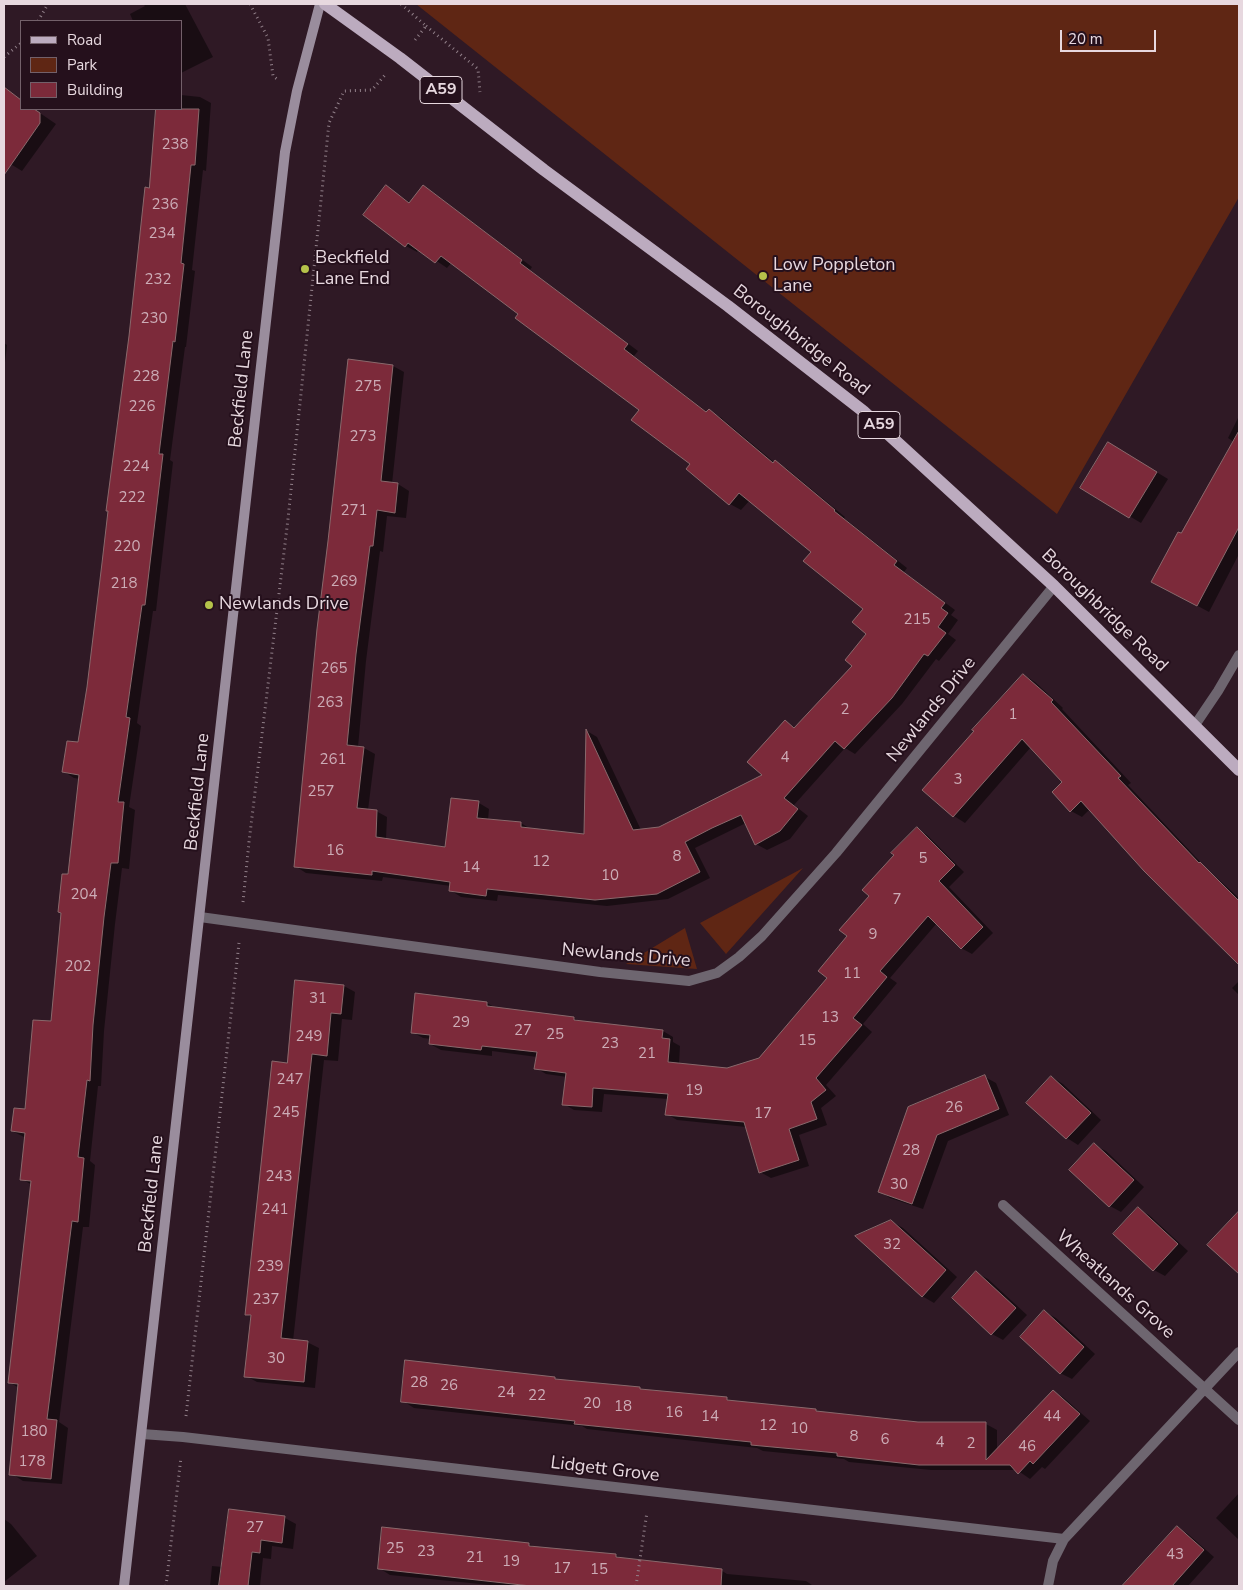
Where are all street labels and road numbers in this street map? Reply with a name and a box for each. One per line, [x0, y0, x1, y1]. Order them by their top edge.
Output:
road number: A59 [420, 76, 462, 104]
street label: Boroughbridge Road [728, 281, 874, 401]
street label: Beckfield Lane [225, 329, 259, 449]
road number: A59 [858, 412, 900, 438]
street label: Boroughbridge Road [1036, 545, 1172, 677]
street label: Newlands Drive [883, 653, 981, 767]
street label: Beckfield Lane [181, 732, 215, 852]
street label: Newlands Drive [561, 940, 691, 972]
street label: Beckfield Lane [135, 1134, 169, 1254]
street label: Wheatlands Grove [1051, 1226, 1179, 1344]
street label: Lidgett Grove [549, 1453, 661, 1487]

